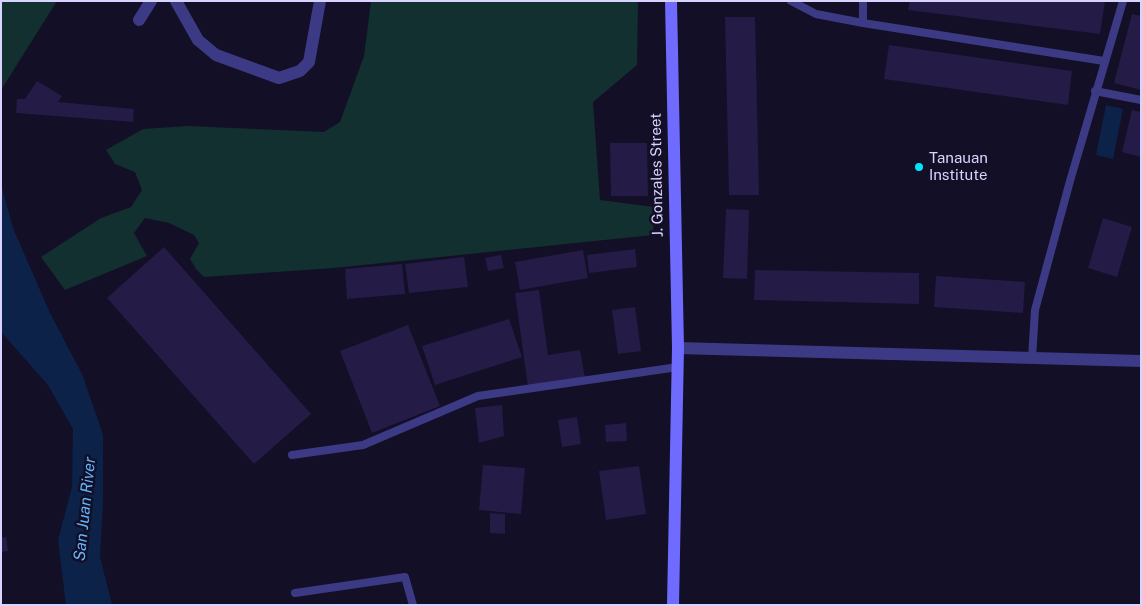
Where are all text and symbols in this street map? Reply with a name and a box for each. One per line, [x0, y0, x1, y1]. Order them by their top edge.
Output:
street label: J. Gonzales Street [647, 113, 667, 237]
place label: Tanauan Institute [929, 149, 988, 184]
marker: Tanauan Institute [913, 161, 925, 173]
water label: San Juan River [70, 456, 100, 562]

